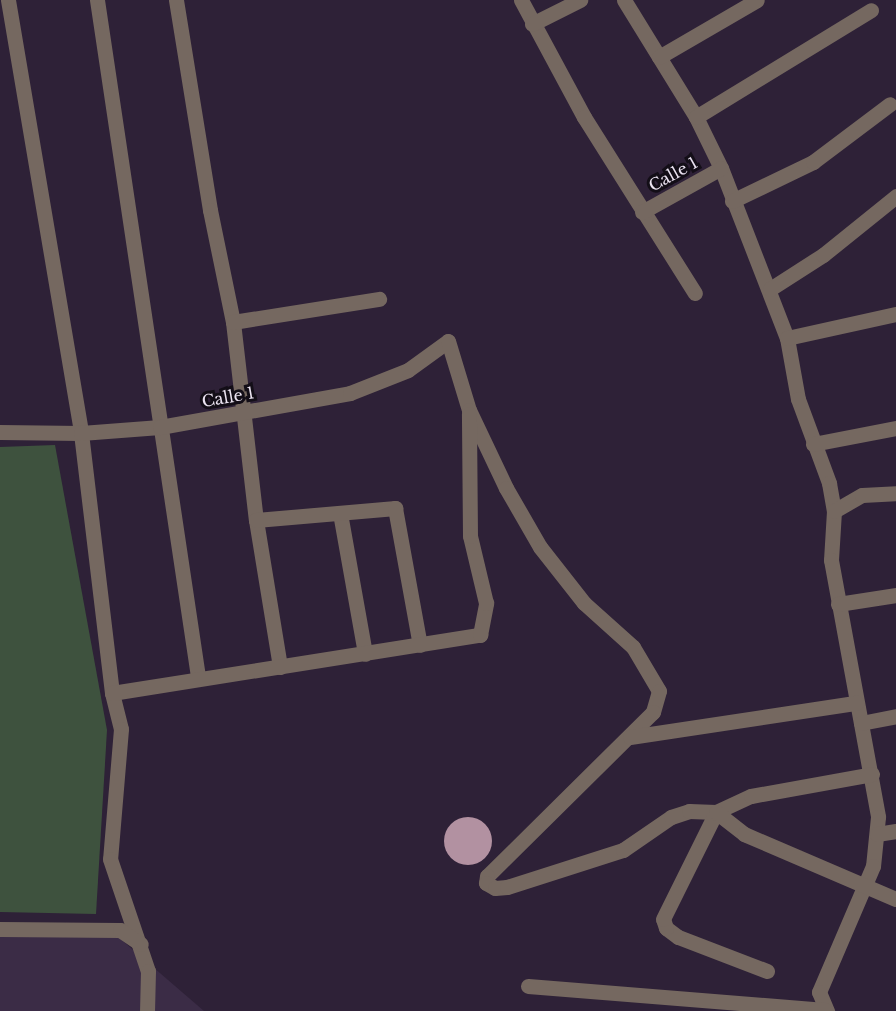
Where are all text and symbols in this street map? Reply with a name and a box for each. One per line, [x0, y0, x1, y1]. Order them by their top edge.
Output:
street label: Calle 1 [645, 153, 701, 195]
street label: Calle 1 [200, 383, 256, 411]

